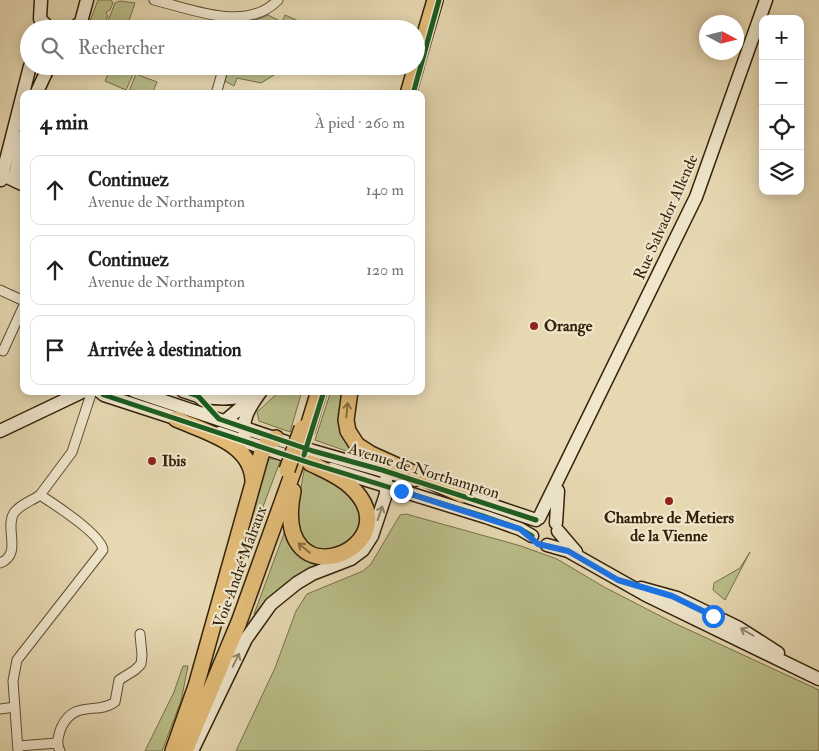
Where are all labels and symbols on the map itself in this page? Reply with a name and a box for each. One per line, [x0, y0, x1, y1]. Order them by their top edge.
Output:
north arrow [699, 15, 744, 60]
street label: Rue Salvador Allende [629, 151, 703, 283]
place label: Orange [544, 316, 593, 337]
marker: Orange [528, 320, 540, 332]
one-way arrow [342, 403, 352, 419]
street label: Avenue de Northampton [345, 438, 502, 504]
place label: Ibis [162, 451, 187, 471]
marker: Ibis [146, 455, 158, 467]
route end [390, 480, 413, 503]
marker: Chambre de Metiers de la Vienne [663, 495, 675, 507]
street label: Voie André Malraux [209, 503, 271, 631]
one-way arrow [375, 506, 385, 522]
place label: Chambre de Metiers de la Vienne [604, 508, 735, 546]
one-way arrow [298, 542, 311, 553]
route start [702, 605, 725, 628]
one-way arrow [740, 627, 755, 636]
one-way arrow [232, 653, 241, 668]

